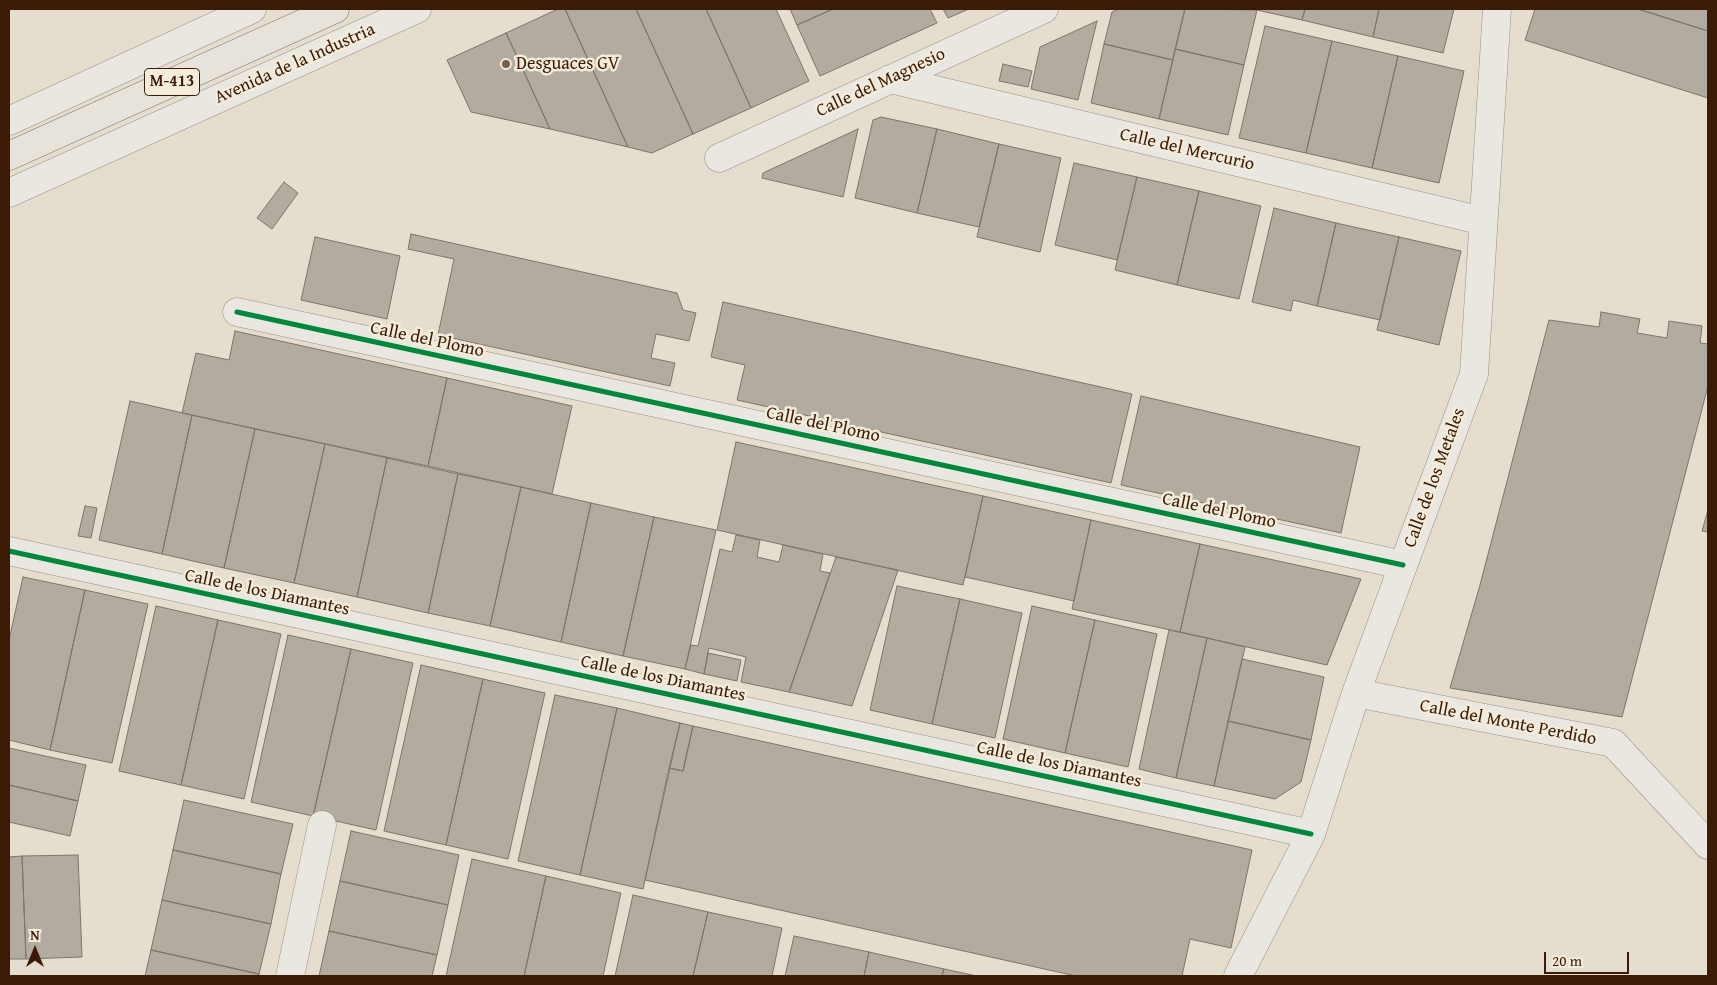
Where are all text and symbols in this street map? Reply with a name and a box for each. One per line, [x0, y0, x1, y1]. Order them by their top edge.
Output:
street label: Avenida de la Industria [211, 19, 379, 109]
street label: Calle del Magnesio [813, 44, 949, 122]
place label: Desguaces GV [516, 53, 620, 75]
marker: Desguaces GV [500, 58, 512, 70]
road number: M-413 [144, 68, 200, 95]
street label: Calle del Mercurio [1118, 124, 1256, 176]
street label: Calle del Plomo [368, 317, 486, 363]
street label: Calle del Plomo [764, 402, 882, 448]
street label: Calle de los Metales [1400, 405, 1470, 551]
street label: Calle del Plomo [1160, 488, 1278, 534]
street label: Calle de los Diamantes [183, 565, 351, 621]
street label: Calle de los Diamantes [579, 651, 747, 707]
street label: Calle del Monte Perdido [1418, 695, 1598, 751]
street label: Calle de los Diamantes [975, 737, 1143, 793]
north arrow [10, 925, 60, 975]
text: N [30, 925, 40, 945]
scale bar [1547, 942, 1632, 974]
text: 20 m [1552, 950, 1582, 971]

